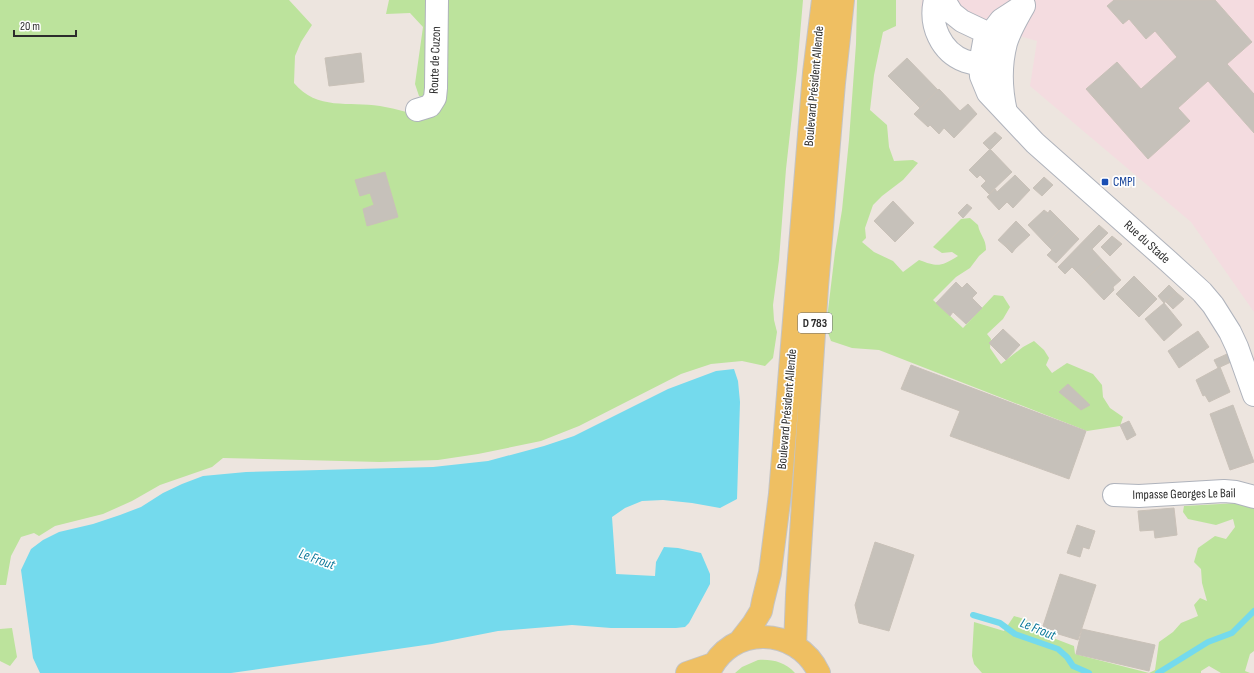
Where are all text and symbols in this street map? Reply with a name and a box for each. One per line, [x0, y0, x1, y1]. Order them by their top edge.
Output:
scale bar [14, 12, 76, 38]
text: 20 m [20, 19, 40, 34]
street label: Boulevard Président Allende [801, 25, 827, 147]
street label: Route de Cuzon [426, 26, 444, 94]
place label: CMPI [1113, 174, 1135, 190]
marker: CMPI [1100, 177, 1110, 187]
street label: Rue du Stade [1121, 217, 1173, 267]
road number: D 783 [798, 313, 832, 333]
street label: Boulevard Président Allende [774, 348, 800, 470]
street label: Impasse Georges Le Bail [1132, 485, 1236, 503]
water label: Le Frout [297, 545, 338, 574]
water label: Le Frout [1018, 614, 1059, 644]

